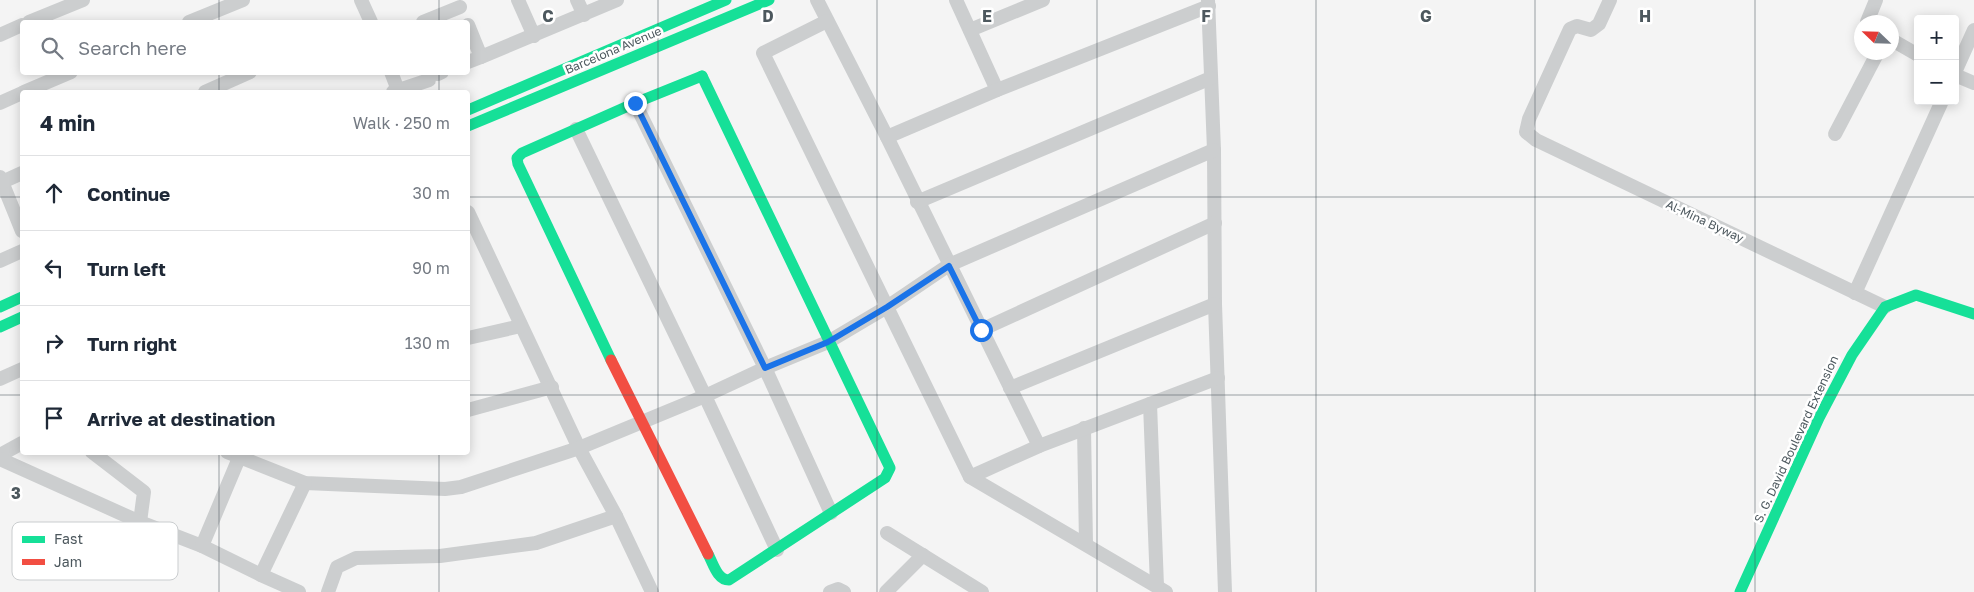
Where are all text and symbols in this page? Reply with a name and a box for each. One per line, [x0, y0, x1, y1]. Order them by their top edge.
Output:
text: C [542, 6, 554, 26]
text: D [762, 6, 774, 26]
text: E [982, 6, 992, 26]
text: F [1201, 6, 1211, 26]
text: G [1420, 6, 1432, 26]
text: H [1639, 6, 1651, 26]
north arrow [1854, 15, 1899, 60]
map controls [1914, 15, 1959, 105]
button: + [1914, 15, 1959, 60]
search box [20, 20, 470, 75]
street label: Barcelona Avenue [563, 23, 664, 77]
icon: search [38, 34, 66, 62]
text: Search here [78, 36, 187, 59]
button: − [1914, 60, 1959, 105]
route end [624, 92, 647, 115]
text: 4 min [40, 110, 95, 136]
text: Walk · 250 m [353, 113, 450, 133]
icon: ahead [40, 179, 68, 207]
text: Continue [87, 182, 170, 205]
text: 30 m [413, 183, 450, 203]
street label: Al-Mina Byway [1664, 196, 1747, 246]
icon: left [40, 254, 68, 282]
text: Turn left [87, 257, 166, 280]
text: 90 m [412, 258, 450, 278]
route start [970, 319, 993, 342]
icon: right [40, 329, 68, 357]
text: Turn right [87, 332, 177, 355]
text: 130 m [405, 333, 450, 353]
street label: S. G. David Boulevard Extension [1751, 353, 1841, 525]
icon: arrive [40, 404, 68, 432]
text: Arrive at destination [87, 407, 275, 430]
text: 3 [11, 483, 21, 503]
legend [12, 522, 178, 580]
text: Fast [54, 530, 83, 547]
text: Jam [54, 553, 82, 570]

